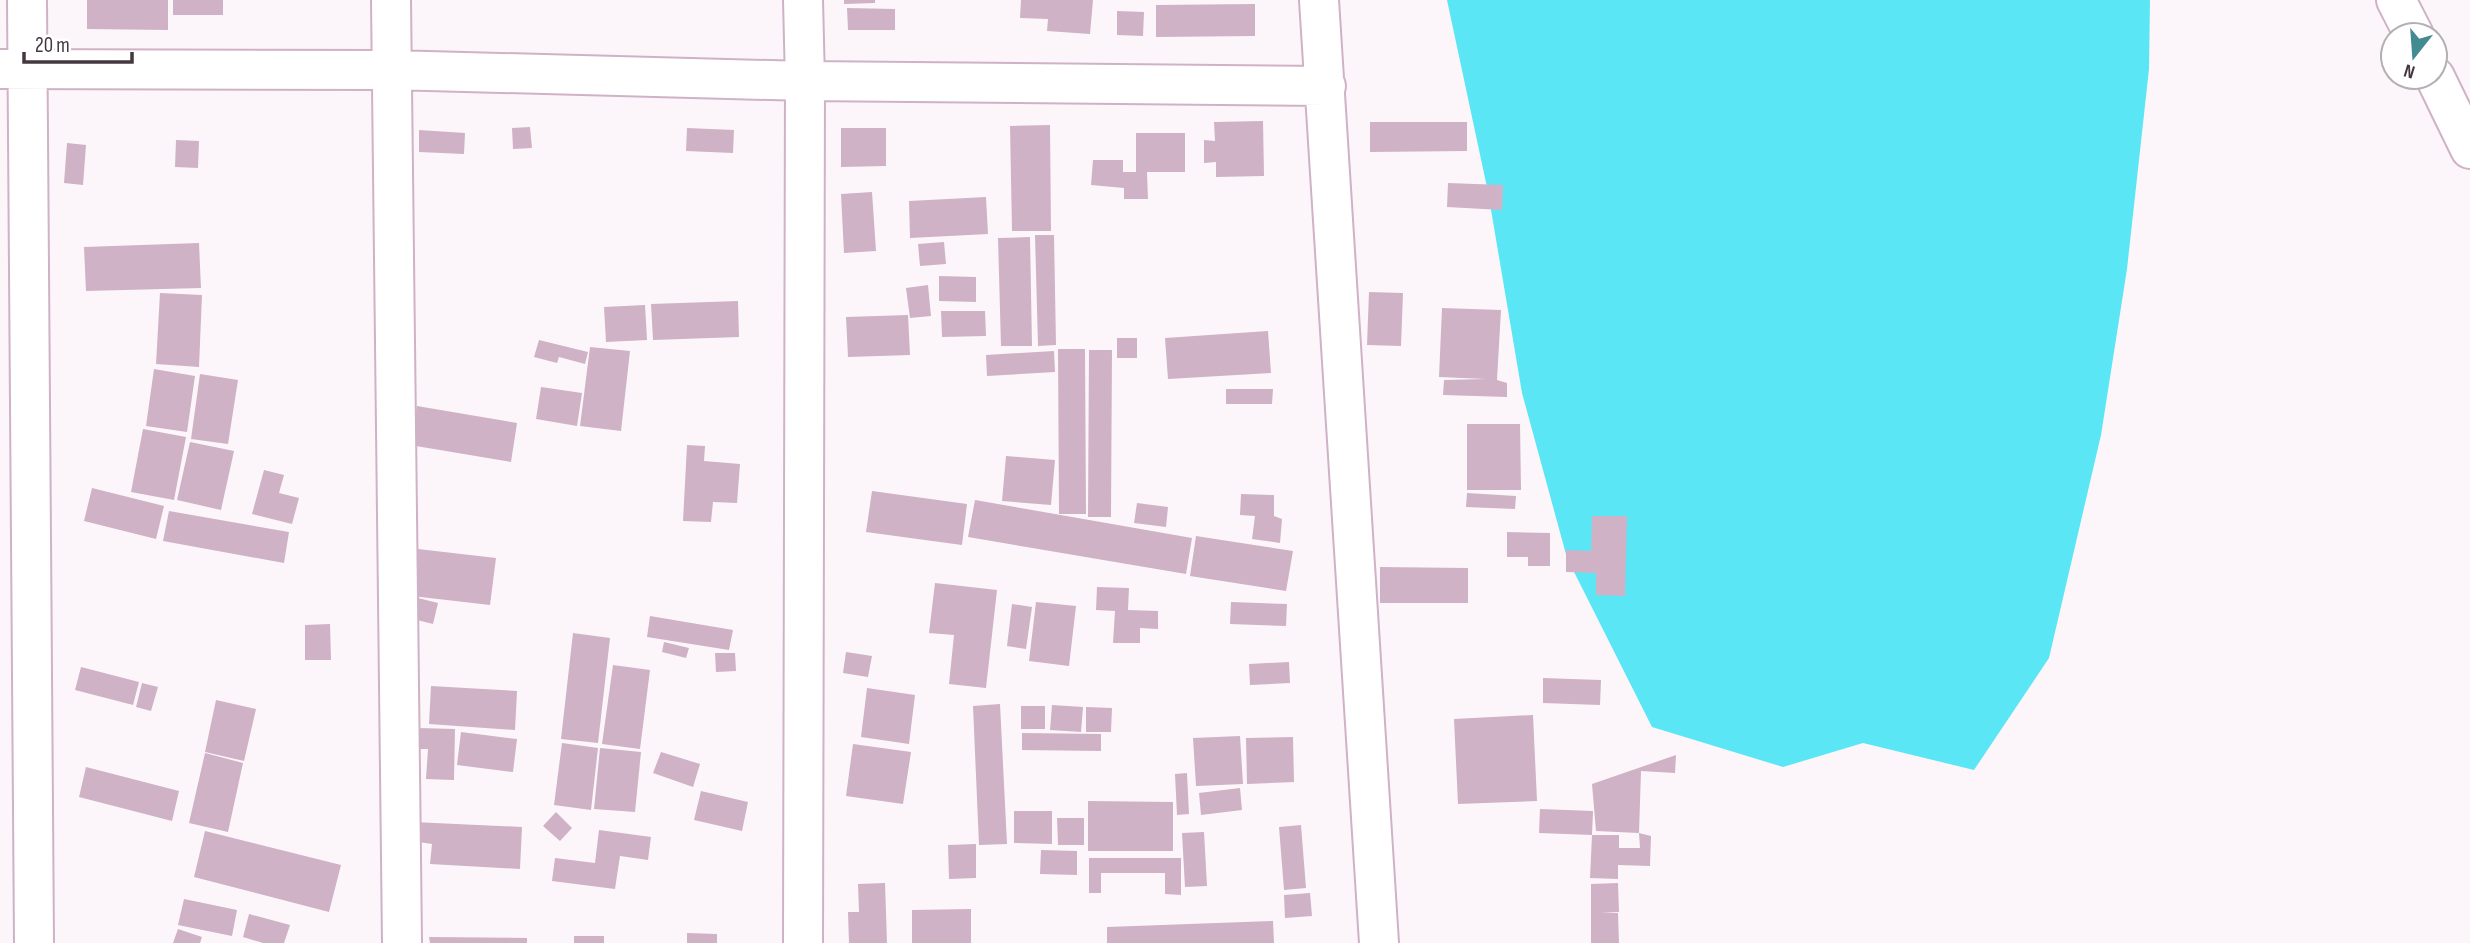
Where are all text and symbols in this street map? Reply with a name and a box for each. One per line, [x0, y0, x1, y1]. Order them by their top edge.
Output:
scale bar [24, 21, 133, 65]
north arrow [2379, 21, 2449, 91]
text: 20 m [35, 33, 70, 58]
text: N [2401, 58, 2418, 83]

